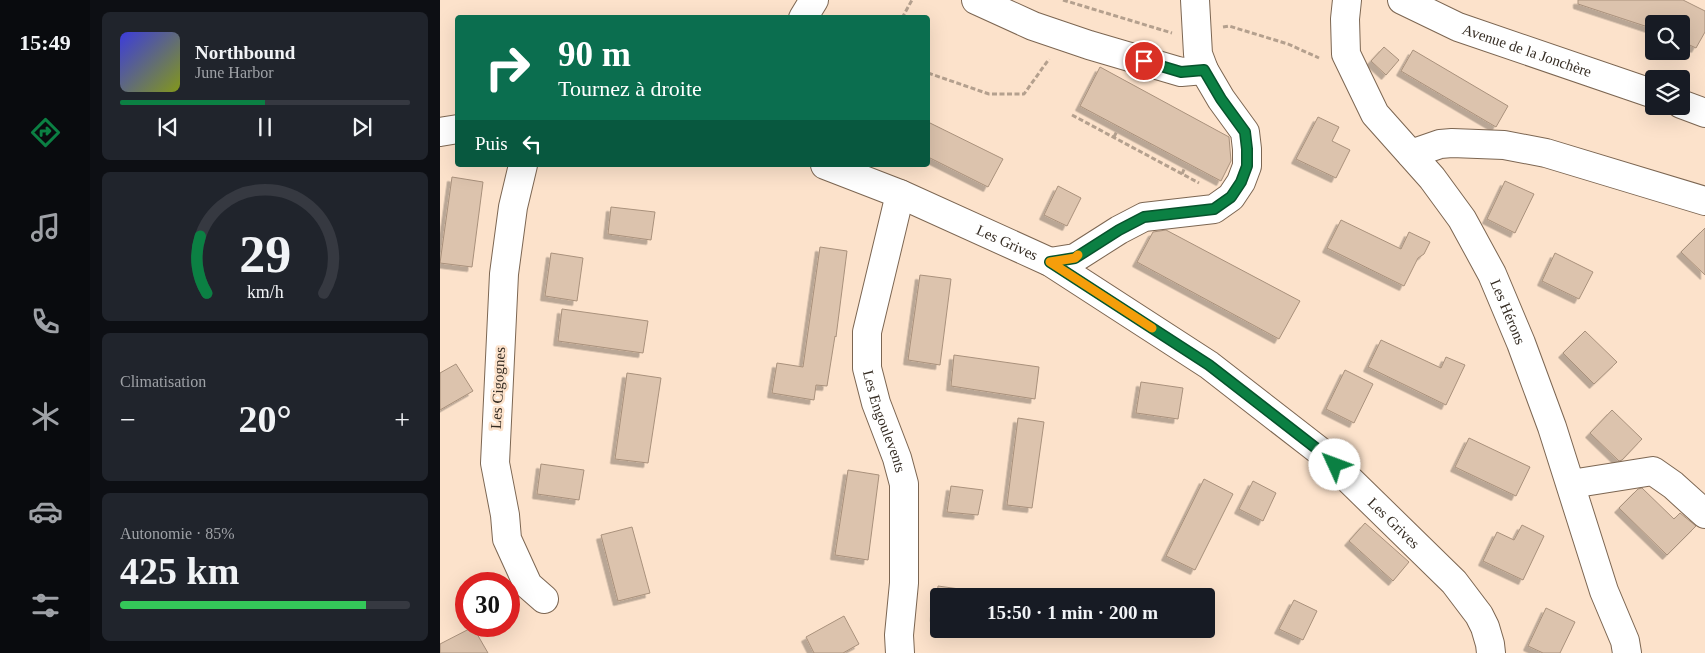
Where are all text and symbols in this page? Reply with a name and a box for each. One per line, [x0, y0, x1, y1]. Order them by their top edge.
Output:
map controls [1645, 15, 1690, 115]
button: search [1645, 15, 1690, 60]
street label: Avenue de la Jonchère [1460, 21, 1594, 80]
text: 15:49 [19, 30, 71, 55]
icon: right [475, 35, 540, 100]
text: 90 m [558, 35, 631, 74]
pin [1123, 40, 1165, 82]
text: Northbound [195, 42, 295, 63]
icon: arrive [1130, 47, 1158, 75]
text: June Harbor [195, 64, 274, 81]
button: layers [1645, 70, 1690, 115]
text: Tournez à droite [558, 76, 702, 101]
icon: previous [154, 113, 182, 141]
icon: pause [251, 113, 279, 141]
icon: next [348, 113, 376, 141]
icon: directions [28, 115, 63, 150]
icon: left [518, 130, 546, 158]
text: Puis [475, 133, 508, 154]
icon: music [28, 210, 63, 245]
street label: Les Grives [974, 222, 1040, 263]
text: 29 [239, 226, 291, 283]
street label: Les Hérons [1487, 277, 1529, 347]
text: km/h [247, 282, 283, 302]
icon: phone [28, 304, 63, 339]
street label: Les Cigognes [488, 346, 508, 429]
street label: Les Engoulevents [860, 368, 909, 474]
text: Climatisation [120, 373, 206, 390]
text: 20° [238, 398, 292, 440]
icon: climate [28, 399, 63, 434]
text: − [120, 404, 136, 435]
text: + [394, 404, 410, 435]
position arrow [1308, 438, 1360, 490]
icon: car [28, 494, 63, 529]
street label: Les Grives [1365, 494, 1423, 552]
text: Autonomie · 85% [120, 525, 235, 542]
text: 425 km [120, 550, 239, 592]
speed limit sign: 30 [455, 572, 520, 637]
icon: filters [28, 588, 63, 623]
text: 15:50 · 1 min · 200 m [987, 602, 1158, 623]

